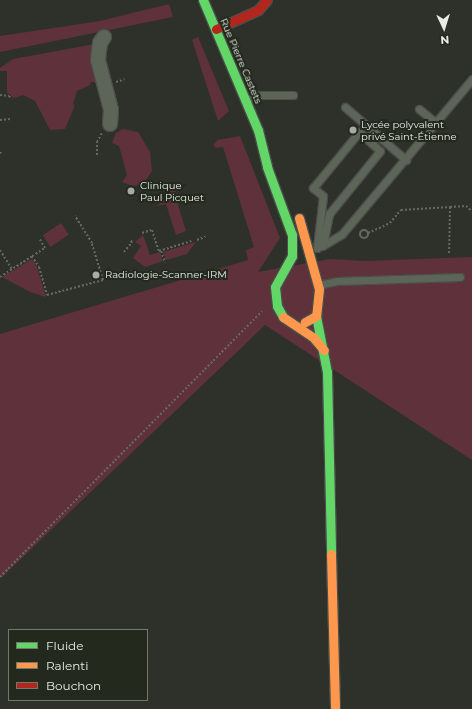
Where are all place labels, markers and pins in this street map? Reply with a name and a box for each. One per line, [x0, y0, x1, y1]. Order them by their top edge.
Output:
place label: Lycée polyvalent privé Saint-Étienne [361, 118, 457, 142]
marker: Lycée polyvalent privé Saint-Étienne [348, 125, 358, 135]
place label: Clinique Paul Picquet [140, 179, 204, 202]
marker: Clinique Paul Picquet [125, 185, 137, 197]
marker: Radiologie-Scanner-IRM [90, 269, 102, 281]
place label: Radiologie-Scanner-IRM [105, 269, 227, 281]

